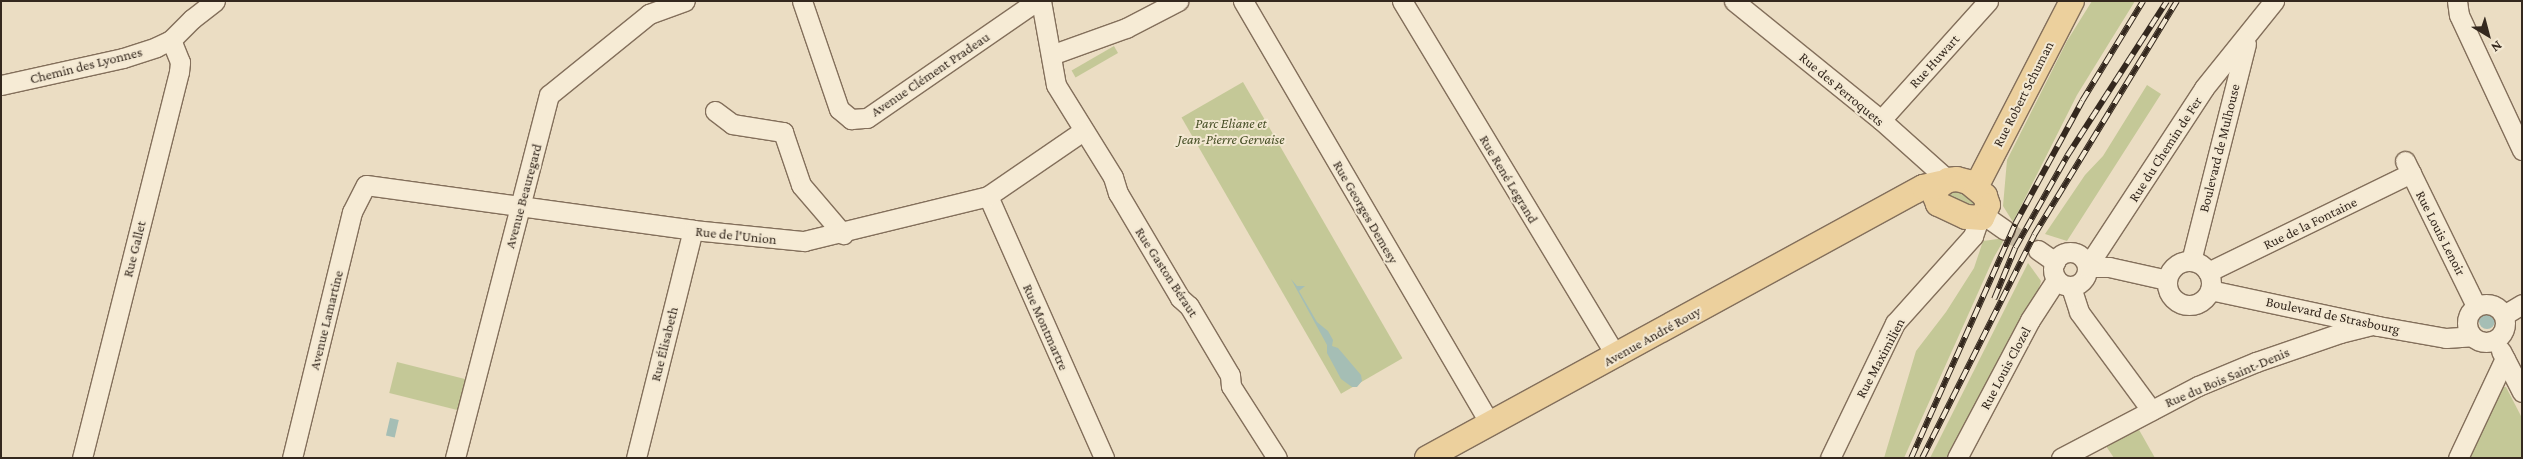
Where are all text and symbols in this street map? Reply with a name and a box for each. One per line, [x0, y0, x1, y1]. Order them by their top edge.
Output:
north arrow [2463, 10, 2513, 60]
street label: Avenue Clément Pradeau [867, 28, 993, 120]
street label: Rue Huwart [1905, 31, 1963, 91]
street label: Rue Robert Schuman [1989, 38, 2057, 150]
text: N [2488, 38, 2506, 56]
street label: Chemin des Lyonnes [28, 43, 144, 87]
street label: Rue des Perroquets [1796, 49, 1888, 129]
street label: Boulevard de Mulhouse [2195, 82, 2243, 214]
street label: Rue du Chemin de Fer [2125, 93, 2205, 205]
park label: Parc Eliane et Jean-Pierre Gervaise [1178, 115, 1284, 148]
street label: Rue René Legrand [1476, 132, 1542, 226]
street label: Avenue Beauregard [501, 142, 545, 250]
street label: Rue Georges Demesy [1330, 157, 1402, 267]
street label: Rue Louis Lenoir [2412, 188, 2470, 278]
street label: Rue de la Fontaine [2260, 193, 2360, 253]
street label: Rue Gallet [119, 219, 149, 279]
street label: Rue de l'Union [695, 222, 777, 248]
street label: Rue Gaston Béraut [1132, 224, 1202, 320]
street label: Avenue Lamartine [306, 268, 346, 372]
street label: Rue Montmartre [1019, 281, 1073, 373]
street label: Boulevard de Strasbourg [2265, 293, 2401, 337]
street label: Avenue André Rouy [1600, 302, 1704, 370]
street label: Rue Élisabeth [647, 305, 681, 383]
street label: Rue Maximilien [1852, 315, 1908, 401]
street label: Rue Louis Clozel [1976, 324, 2034, 412]
street label: Rue du Bois Saint-Denis [2162, 343, 2292, 411]

